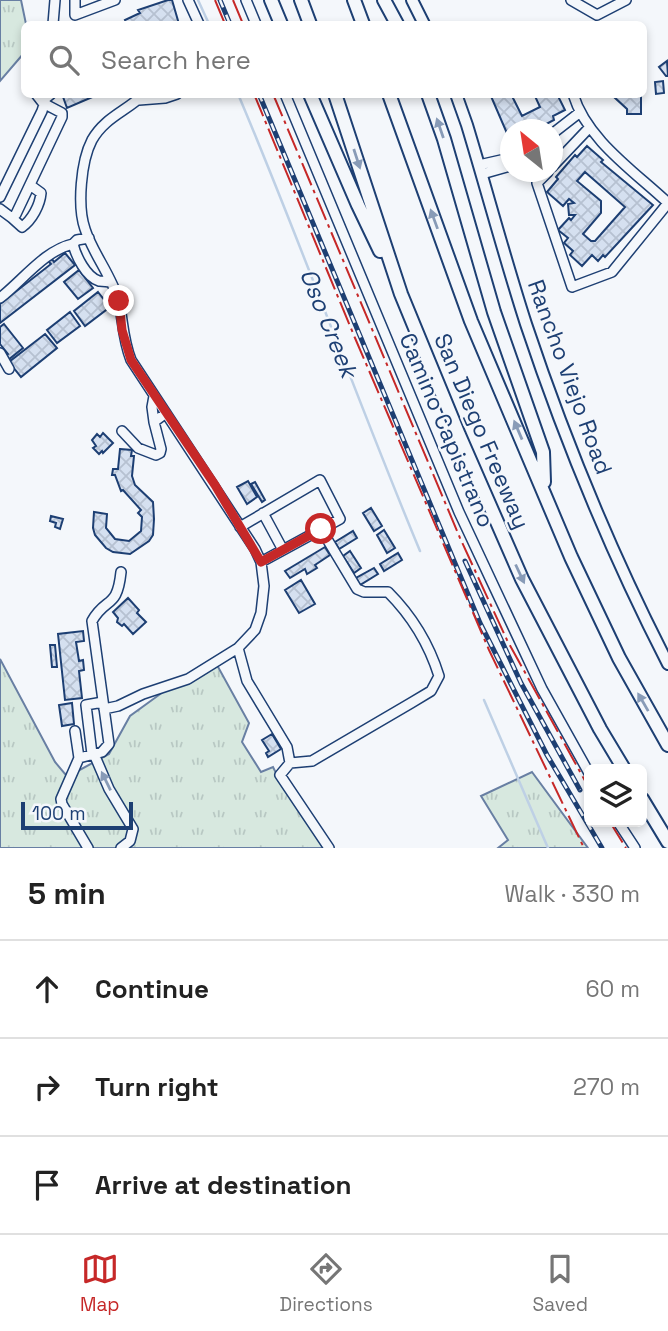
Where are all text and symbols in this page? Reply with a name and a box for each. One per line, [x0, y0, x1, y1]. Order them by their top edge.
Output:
search box [21, 21, 647, 98]
icon: search [45, 41, 83, 79]
text: Search here [101, 43, 251, 77]
one-way arrow [434, 117, 445, 138]
north arrow [500, 119, 563, 182]
one-way arrow [352, 149, 363, 170]
one-way arrow [428, 208, 439, 229]
water label: Oso Creek [293, 264, 366, 385]
street label: Rancho Viejo Road [521, 275, 619, 479]
route end [103, 285, 134, 316]
street label: Camino Capistrano [392, 328, 502, 532]
street label: San Diego Freeway [427, 329, 537, 533]
one-way arrow [512, 419, 523, 440]
route start [305, 513, 336, 544]
one-way arrow [514, 564, 526, 584]
one-way arrow [637, 692, 649, 711]
map controls [584, 764, 647, 827]
button: layers [584, 764, 647, 827]
one-way arrow [100, 771, 112, 792]
scale bar [21, 799, 133, 831]
text: 100 m [32, 801, 86, 826]
text: 5 min [28, 874, 106, 913]
text: Walk · 330 m [505, 879, 640, 909]
icon: ahead [28, 970, 66, 1008]
text: Continue [95, 972, 209, 1006]
text: 60 m [585, 974, 640, 1004]
icon: right [28, 1068, 66, 1106]
text: Turn right [95, 1070, 219, 1104]
text: 270 m [573, 1072, 640, 1102]
icon: arrive [28, 1166, 66, 1204]
text: Arrive at destination [95, 1168, 352, 1202]
tab: Map [80, 1250, 120, 1317]
tab: Directions [280, 1250, 373, 1317]
tab: Saved [533, 1250, 588, 1317]

